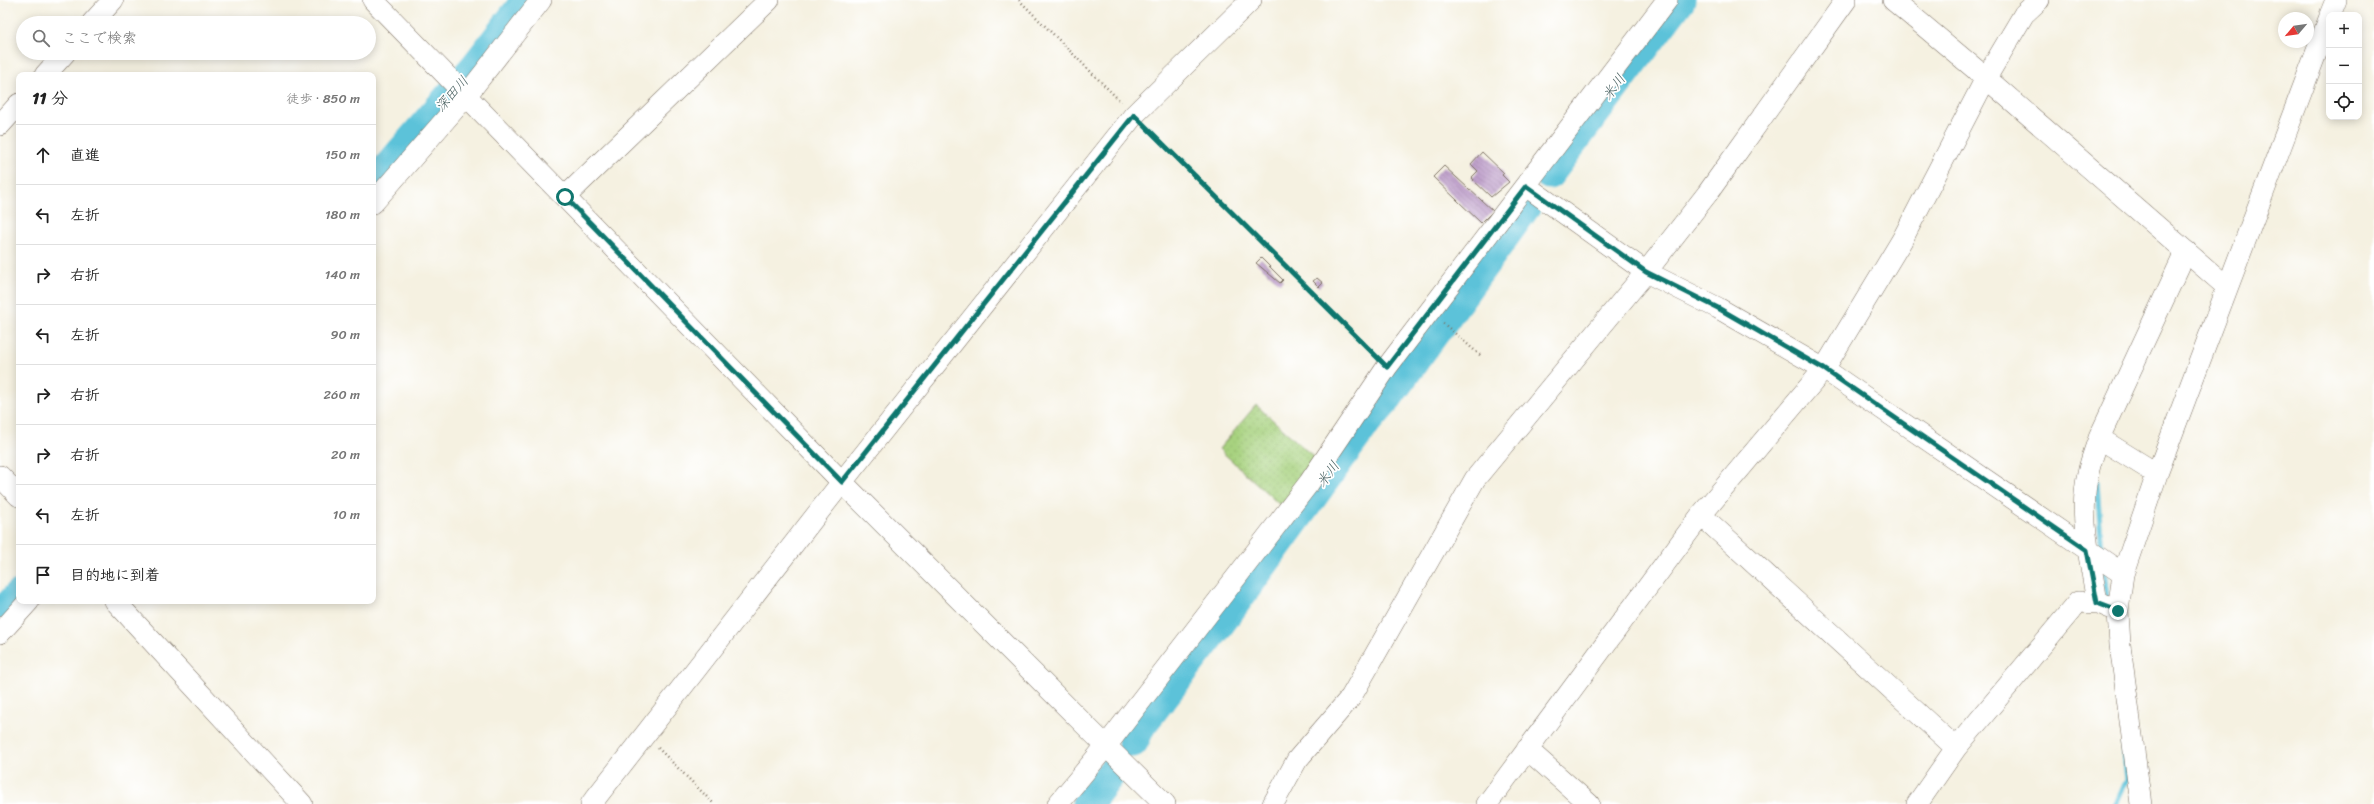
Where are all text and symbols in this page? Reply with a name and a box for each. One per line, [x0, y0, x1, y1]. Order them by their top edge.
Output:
north arrow [2278, 12, 2314, 48]
map controls [2326, 12, 2362, 120]
button: + [2326, 12, 2362, 48]
search box [16, 16, 376, 60]
text: ここで検索 [62, 25, 137, 51]
icon: search [30, 27, 52, 49]
button: − [2326, 48, 2362, 84]
water label: 米川 [1596, 68, 1632, 106]
water label: 深田川 [429, 70, 475, 118]
text: 11 分 [32, 83, 68, 113]
button: locate [2326, 84, 2362, 120]
text: 徒歩 · 850 m [286, 87, 360, 110]
text: 直進 [70, 142, 100, 168]
text: 150 m [325, 143, 360, 166]
icon: ahead [32, 144, 54, 166]
route start [556, 188, 574, 206]
text: 左折 [70, 202, 100, 228]
text: 180 m [325, 203, 360, 226]
icon: left [32, 204, 54, 226]
text: 右折 [70, 262, 100, 288]
text: 140 m [325, 263, 360, 286]
icon: right [32, 264, 54, 286]
text: 左折 [70, 322, 100, 348]
text: 90 m [330, 323, 360, 346]
icon: left [32, 324, 54, 346]
text: 右折 [70, 382, 100, 408]
text: 260 m [324, 383, 360, 406]
icon: right [32, 384, 54, 406]
text: 右折 [70, 442, 100, 468]
text: 20 m [331, 443, 360, 466]
icon: right [32, 444, 54, 466]
water label: 米川 [1310, 455, 1346, 493]
text: 左折 [70, 502, 100, 528]
text: 10 m [333, 503, 360, 526]
icon: left [32, 504, 54, 526]
text: 目的地に到着 [70, 562, 160, 588]
icon: arrive [32, 564, 54, 586]
route end [2109, 602, 2127, 620]

